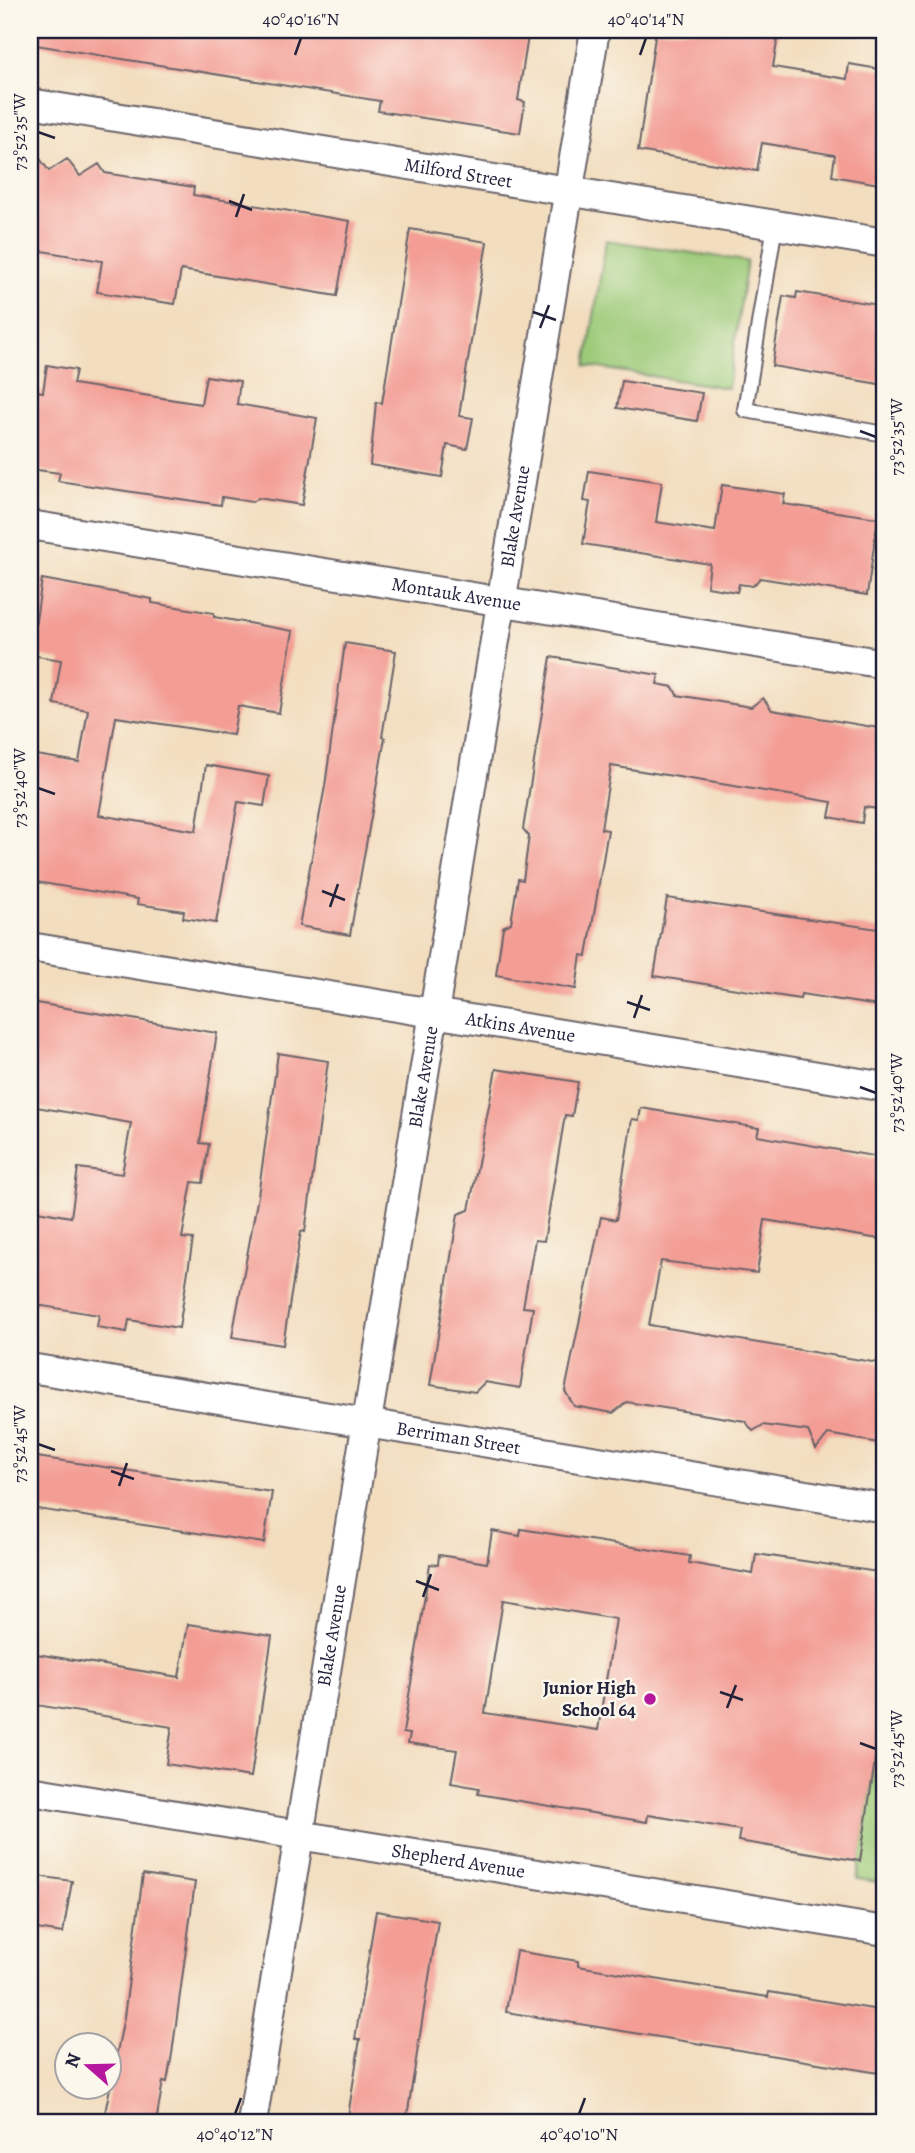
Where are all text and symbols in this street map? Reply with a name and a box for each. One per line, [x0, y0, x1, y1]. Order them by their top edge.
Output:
text: 40°40'16"N [263, 7, 339, 31]
text: 40°40'14"N [608, 7, 684, 31]
text: 73°52'35"W [7, 93, 31, 171]
street label: Milford Street [402, 151, 514, 195]
text: 73°52'35"W [884, 398, 908, 476]
street label: Blake Avenue [494, 464, 536, 569]
street label: Montauk Avenue [390, 571, 523, 618]
text: 73°52'40"W [7, 748, 31, 828]
street label: Atkins Avenue [463, 1005, 577, 1049]
street label: Blake Avenue [402, 1024, 445, 1130]
text: 73°52'40"W [884, 1053, 908, 1133]
text: 73°52'45"W [7, 1405, 31, 1483]
street label: Berriman Street [394, 1415, 522, 1461]
street label: Blake Avenue [311, 1583, 353, 1688]
place label: Junior High School 64 [543, 1675, 636, 1723]
marker: Junior High School 64 [642, 1691, 658, 1707]
text: 73°52'45"W [884, 1710, 908, 1788]
street label: Shepherd Avenue [390, 1837, 527, 1885]
north arrow [52, 2030, 122, 2100]
text: N [58, 2049, 88, 2071]
text: 40°40'12"N [196, 2122, 274, 2146]
text: 40°40'10"N [540, 2122, 618, 2146]

